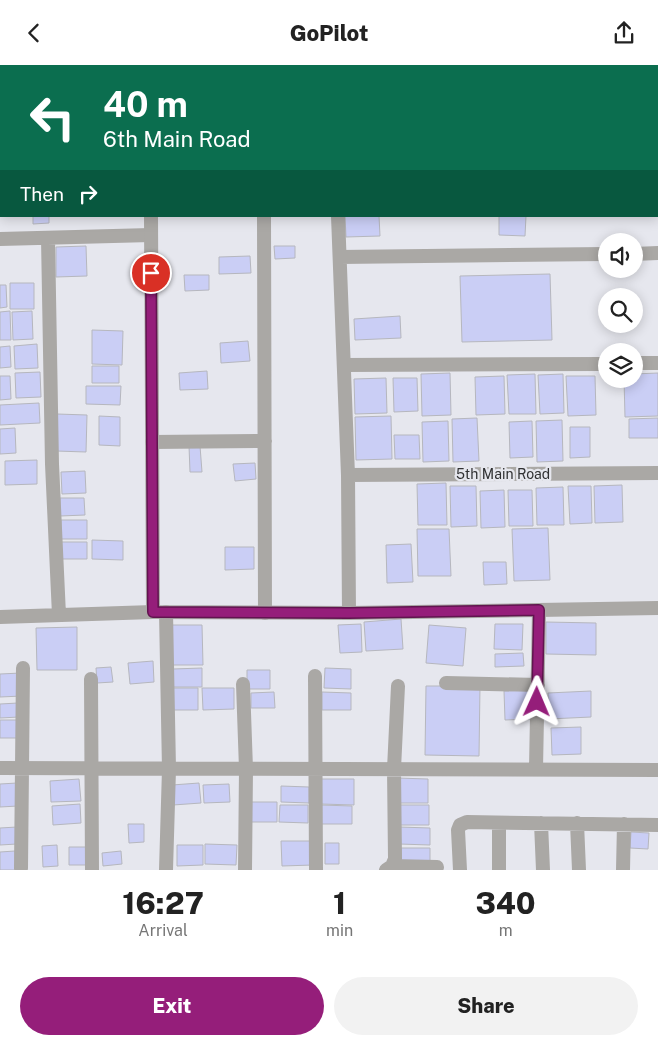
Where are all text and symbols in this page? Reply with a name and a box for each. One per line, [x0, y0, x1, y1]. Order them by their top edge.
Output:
icon: back [20, 19, 48, 47]
icon: share [610, 19, 638, 47]
text: GoPilot [290, 20, 368, 46]
text: 40 m [103, 84, 188, 125]
icon: left [20, 85, 85, 150]
text: 6th Main Road [103, 126, 251, 152]
icon: right [74, 180, 102, 208]
text: Then [20, 183, 64, 205]
map controls [598, 233, 643, 388]
button: sound [598, 233, 643, 278]
pin [130, 252, 172, 294]
icon: arrive [137, 259, 165, 287]
button: search [598, 288, 643, 333]
button: layers [598, 343, 643, 388]
street label: 5th Main Road [456, 466, 550, 482]
position arrow [510, 675, 562, 727]
text: 16:27 [122, 885, 204, 921]
text: 1 [333, 885, 346, 921]
text: 340 [476, 885, 536, 921]
text: Arrival [138, 921, 188, 940]
text: min [326, 921, 353, 940]
text: m [499, 921, 513, 940]
button: Exit [20, 977, 324, 1035]
button: Share [334, 977, 638, 1035]

